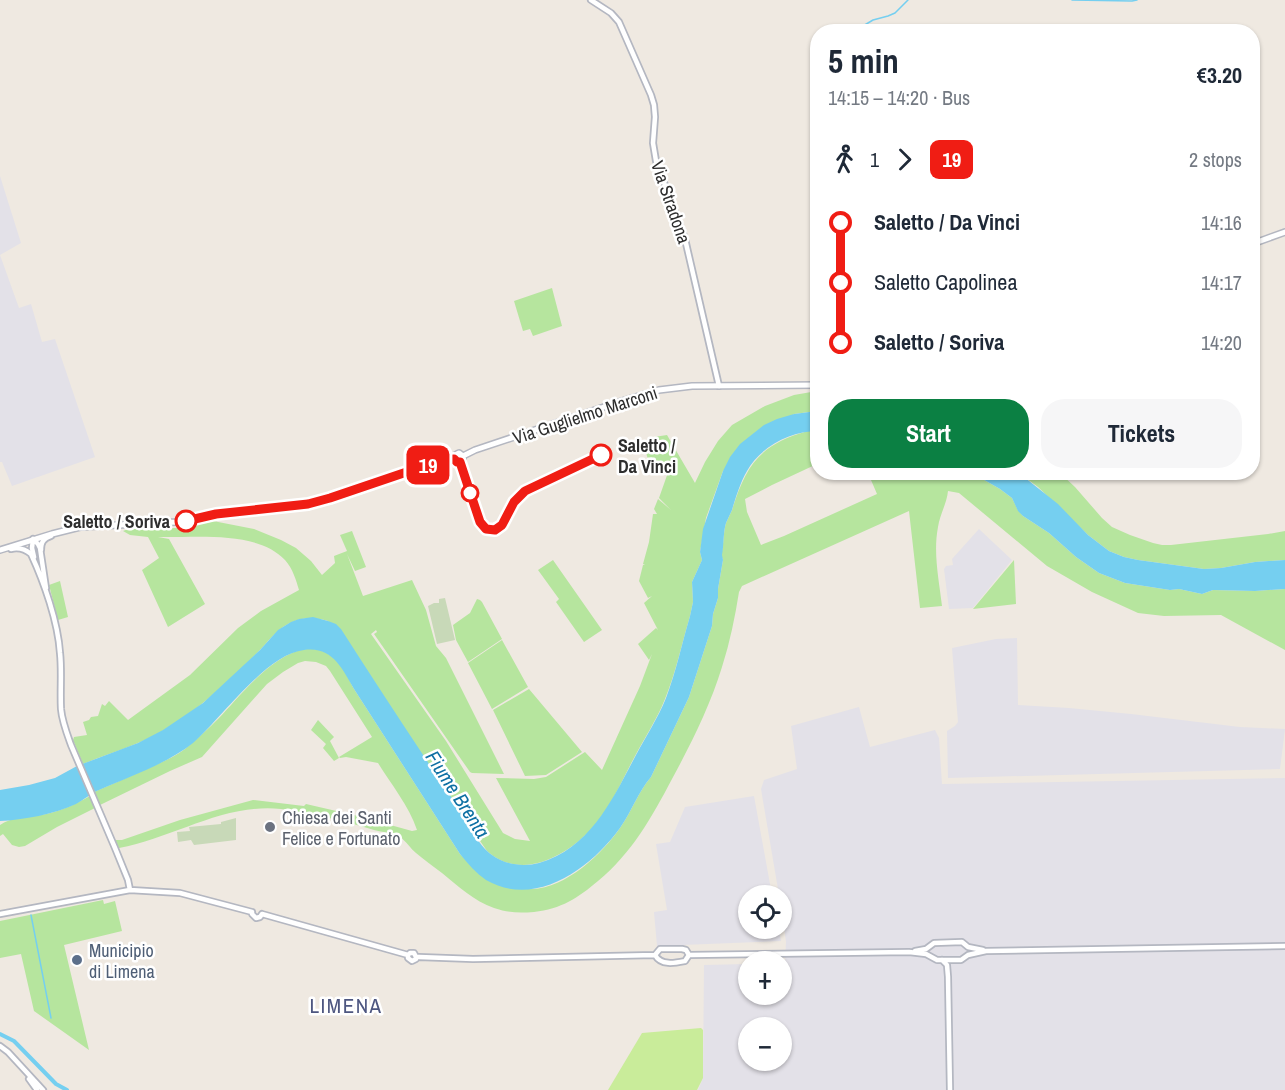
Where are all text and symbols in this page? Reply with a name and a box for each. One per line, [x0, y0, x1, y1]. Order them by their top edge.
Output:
text: 5 min [828, 39, 899, 83]
text: €3.20 [1197, 60, 1242, 90]
text: 14:15 – 14:20 · Bus [828, 84, 970, 111]
icon: walk [828, 143, 861, 176]
icon: forward [888, 143, 921, 176]
text: 19 [942, 145, 961, 174]
text: 1 [870, 146, 879, 173]
text: 2 stops [1189, 146, 1242, 173]
street label: Via Stradona [645, 157, 697, 247]
text: Saletto / Da Vinci [874, 207, 1020, 237]
text: 14:16 [1201, 209, 1242, 236]
text: Saletto Capolinea [874, 267, 1017, 297]
text: 14:17 [1201, 269, 1242, 296]
text: Saletto / Soriva [874, 327, 1004, 357]
text: 14:20 [1201, 329, 1242, 356]
street label: Via Guglielmo Marconi [509, 380, 661, 450]
button: Start [828, 399, 1029, 468]
button: Tickets [1041, 399, 1242, 468]
place label: Saletto / Da Vinci [618, 433, 676, 479]
marker: Saletto / Da Vinci [590, 444, 612, 466]
line badge: 19 [401, 446, 455, 484]
text: 19 [418, 451, 438, 480]
unlabelled marker [461, 484, 479, 502]
place label: Saletto / Soriva [63, 509, 171, 534]
marker: Saletto / Soriva [175, 510, 197, 532]
water label: Fiume Brenta [420, 745, 496, 843]
place label: Chiesa dei Santi Felice e Fortunato [282, 805, 400, 851]
marker: Chiesa dei Santi Felice e Fortunato [263, 820, 277, 834]
map controls [738, 885, 792, 1071]
button: locate [738, 885, 792, 939]
place label: Municipio di Limena [89, 938, 155, 984]
button: + [738, 951, 792, 1005]
marker: Municipio di Limena [70, 953, 84, 967]
district label: LIMENA [309, 991, 383, 1020]
button: − [738, 1017, 792, 1071]

